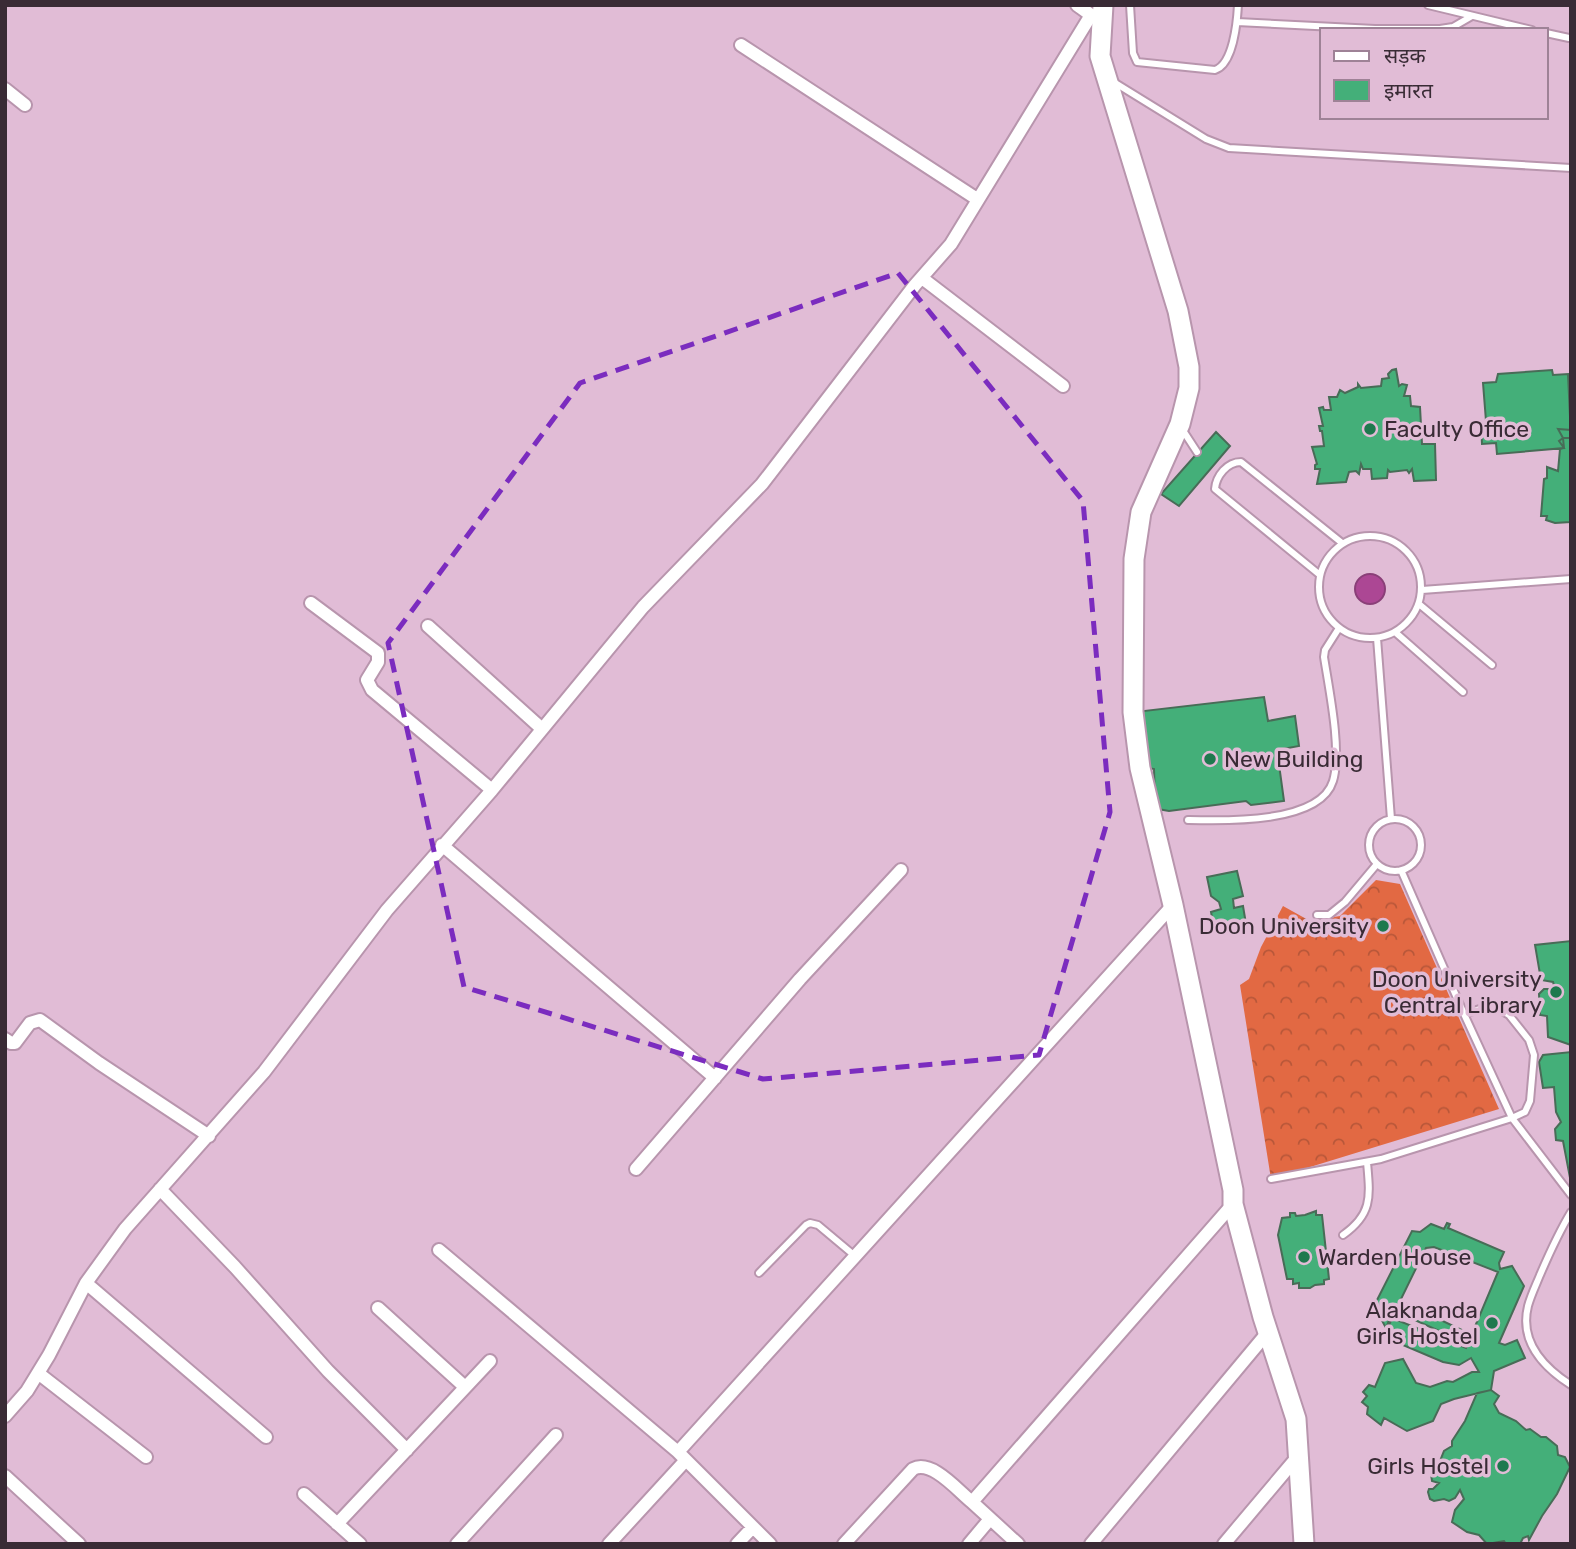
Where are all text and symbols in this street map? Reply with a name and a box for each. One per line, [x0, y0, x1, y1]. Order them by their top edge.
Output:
legend [1320, 28, 1548, 119]
text: सड़क [1384, 43, 1426, 68]
text: इमारत [1384, 78, 1434, 103]
place label: Faculty Office [1384, 415, 1529, 443]
marker: Faculty Office [1362, 421, 1378, 437]
place label: New Building [1224, 745, 1363, 773]
marker: New Building [1202, 751, 1218, 767]
place label: Doon University [1199, 912, 1369, 940]
marker: Doon University [1375, 918, 1391, 934]
place label: Doon University Central Library [1372, 965, 1542, 1019]
marker: Doon University Central Library [1548, 984, 1564, 1000]
place label: Warden House [1318, 1243, 1471, 1271]
marker: Warden House [1296, 1249, 1312, 1265]
place label: Alaknanda Girls Hostel [1356, 1296, 1478, 1350]
marker: Alaknanda Girls Hostel [1484, 1315, 1500, 1331]
place label: Girls Hostel [1367, 1452, 1489, 1480]
marker: Girls Hostel [1495, 1458, 1511, 1474]

